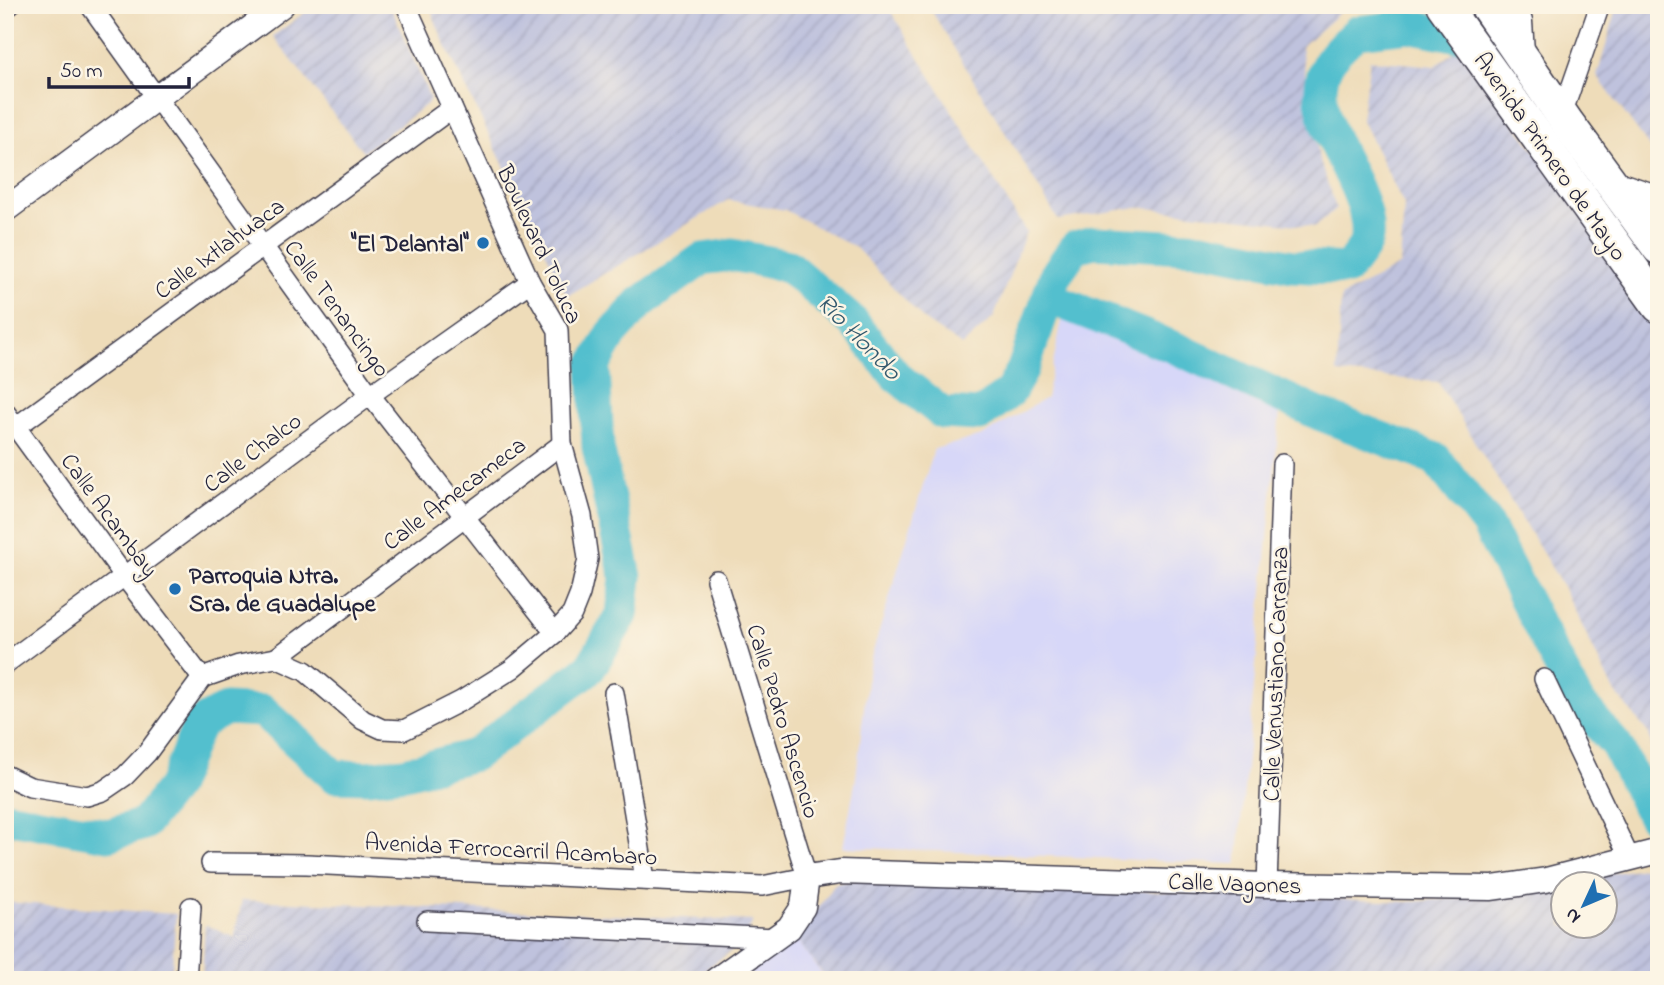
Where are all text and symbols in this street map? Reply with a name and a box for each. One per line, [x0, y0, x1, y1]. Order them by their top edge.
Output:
scale bar [49, 46, 189, 90]
street label: Avenida Primero de Mayo [1463, 46, 1634, 270]
text: 50 m [60, 57, 103, 87]
street label: Boulevard Toluca [485, 159, 590, 330]
street label: Calle Ixtlahuaca [148, 191, 293, 309]
place label: "El Delantal" [350, 228, 469, 263]
street label: Calle Tenancingo [274, 234, 398, 385]
marker: "El Delantal" [475, 235, 491, 251]
water label: Río Hondo [806, 286, 910, 391]
street label: Calle Chalco [197, 405, 310, 503]
street label: Calle Amecameca [376, 429, 535, 561]
street label: Calle Acambay [50, 447, 165, 587]
street label: Calle Venustiano Carranza [1256, 546, 1299, 802]
place label: Parroquia Ntra. Sra. de Guadalupe [189, 560, 377, 623]
marker: Parroquia Ntra. Sra. de Guadalupe [167, 581, 183, 597]
street label: Calle Pedro Ascencio [735, 620, 828, 823]
street label: Avenida Ferrocarril Acambaro [364, 826, 658, 877]
street label: Calle Vagones [1168, 866, 1302, 905]
north arrow [1548, 870, 1618, 940]
text: N [1559, 901, 1588, 929]

